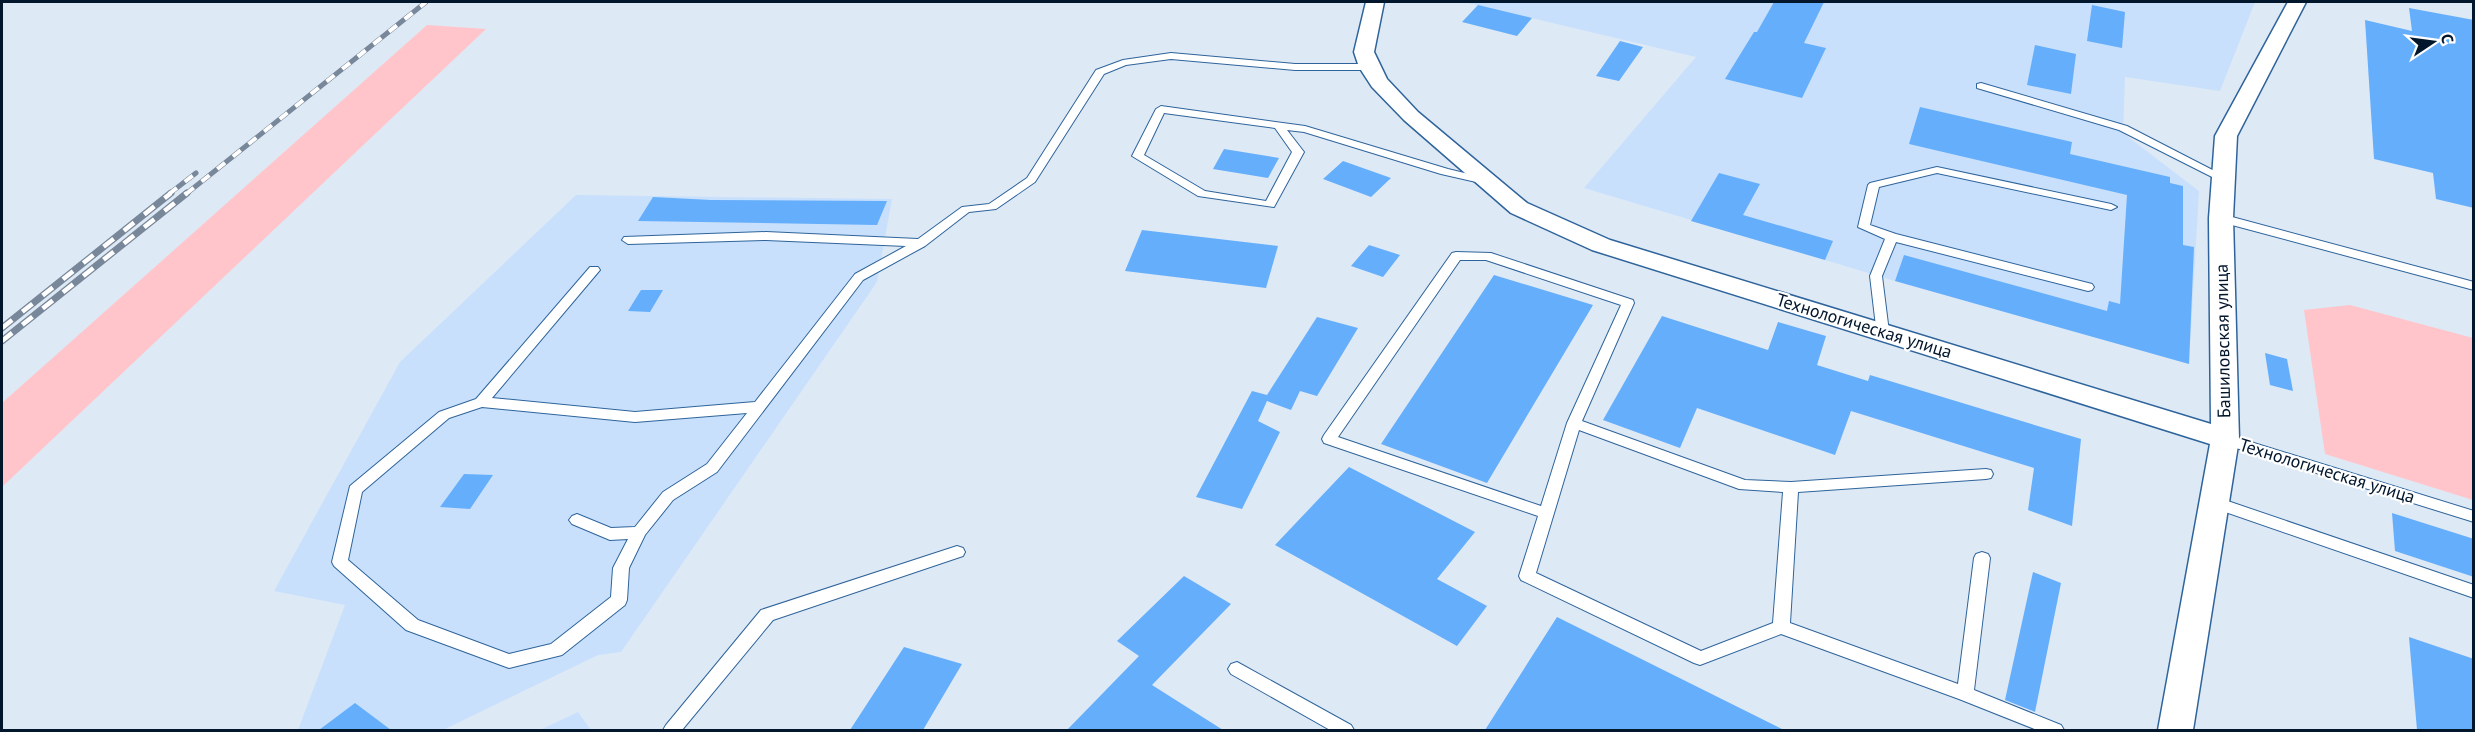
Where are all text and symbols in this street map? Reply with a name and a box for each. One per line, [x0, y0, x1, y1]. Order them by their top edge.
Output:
north arrow [2403, 12, 2463, 72]
text: С [2437, 32, 2458, 45]
street label: Башиловская улица [2210, 264, 2235, 418]
street label: Технологическая улица [1773, 288, 1955, 363]
street label: Технологическая улица [2236, 433, 2418, 508]

